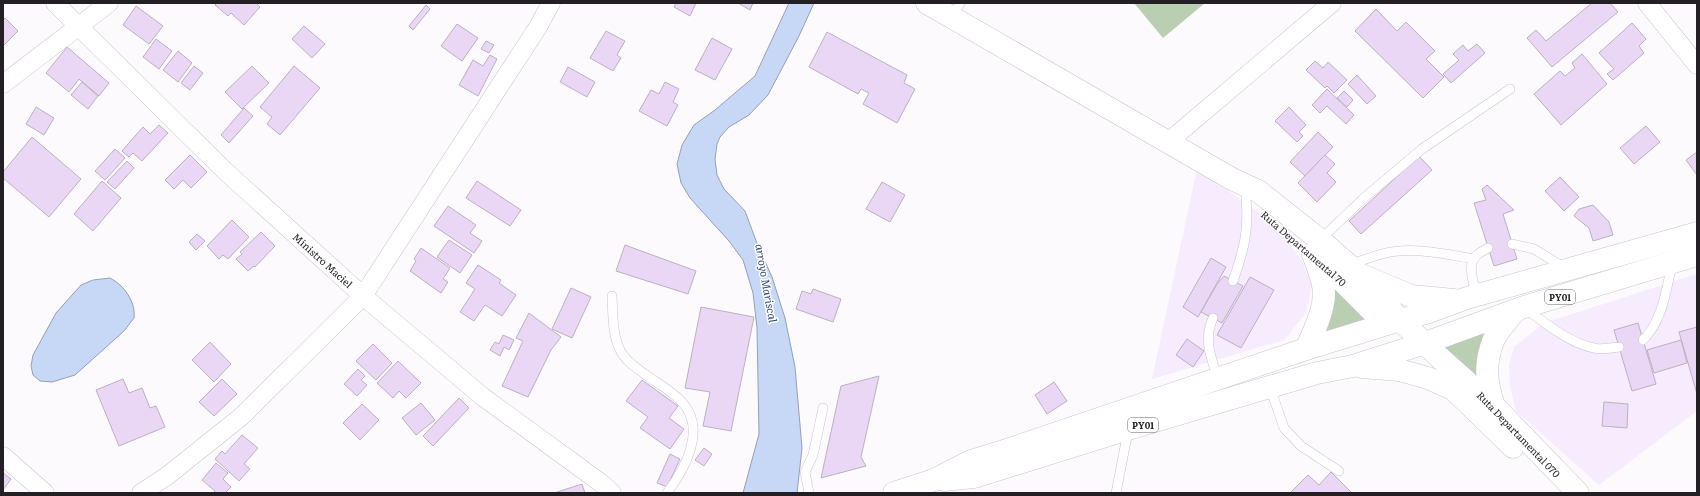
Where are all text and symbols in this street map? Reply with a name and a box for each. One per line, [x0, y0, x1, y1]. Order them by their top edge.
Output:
street label: Ruta Departamental 70 [1258, 207, 1350, 290]
street label: Ministro Maciel [290, 229, 357, 291]
water label: arroyo Mariscal [752, 242, 782, 324]
road number: PY01 [1545, 290, 1575, 304]
street label: Ruta Departamental 070 [1474, 388, 1564, 481]
road number: PY01 [1128, 418, 1158, 432]

